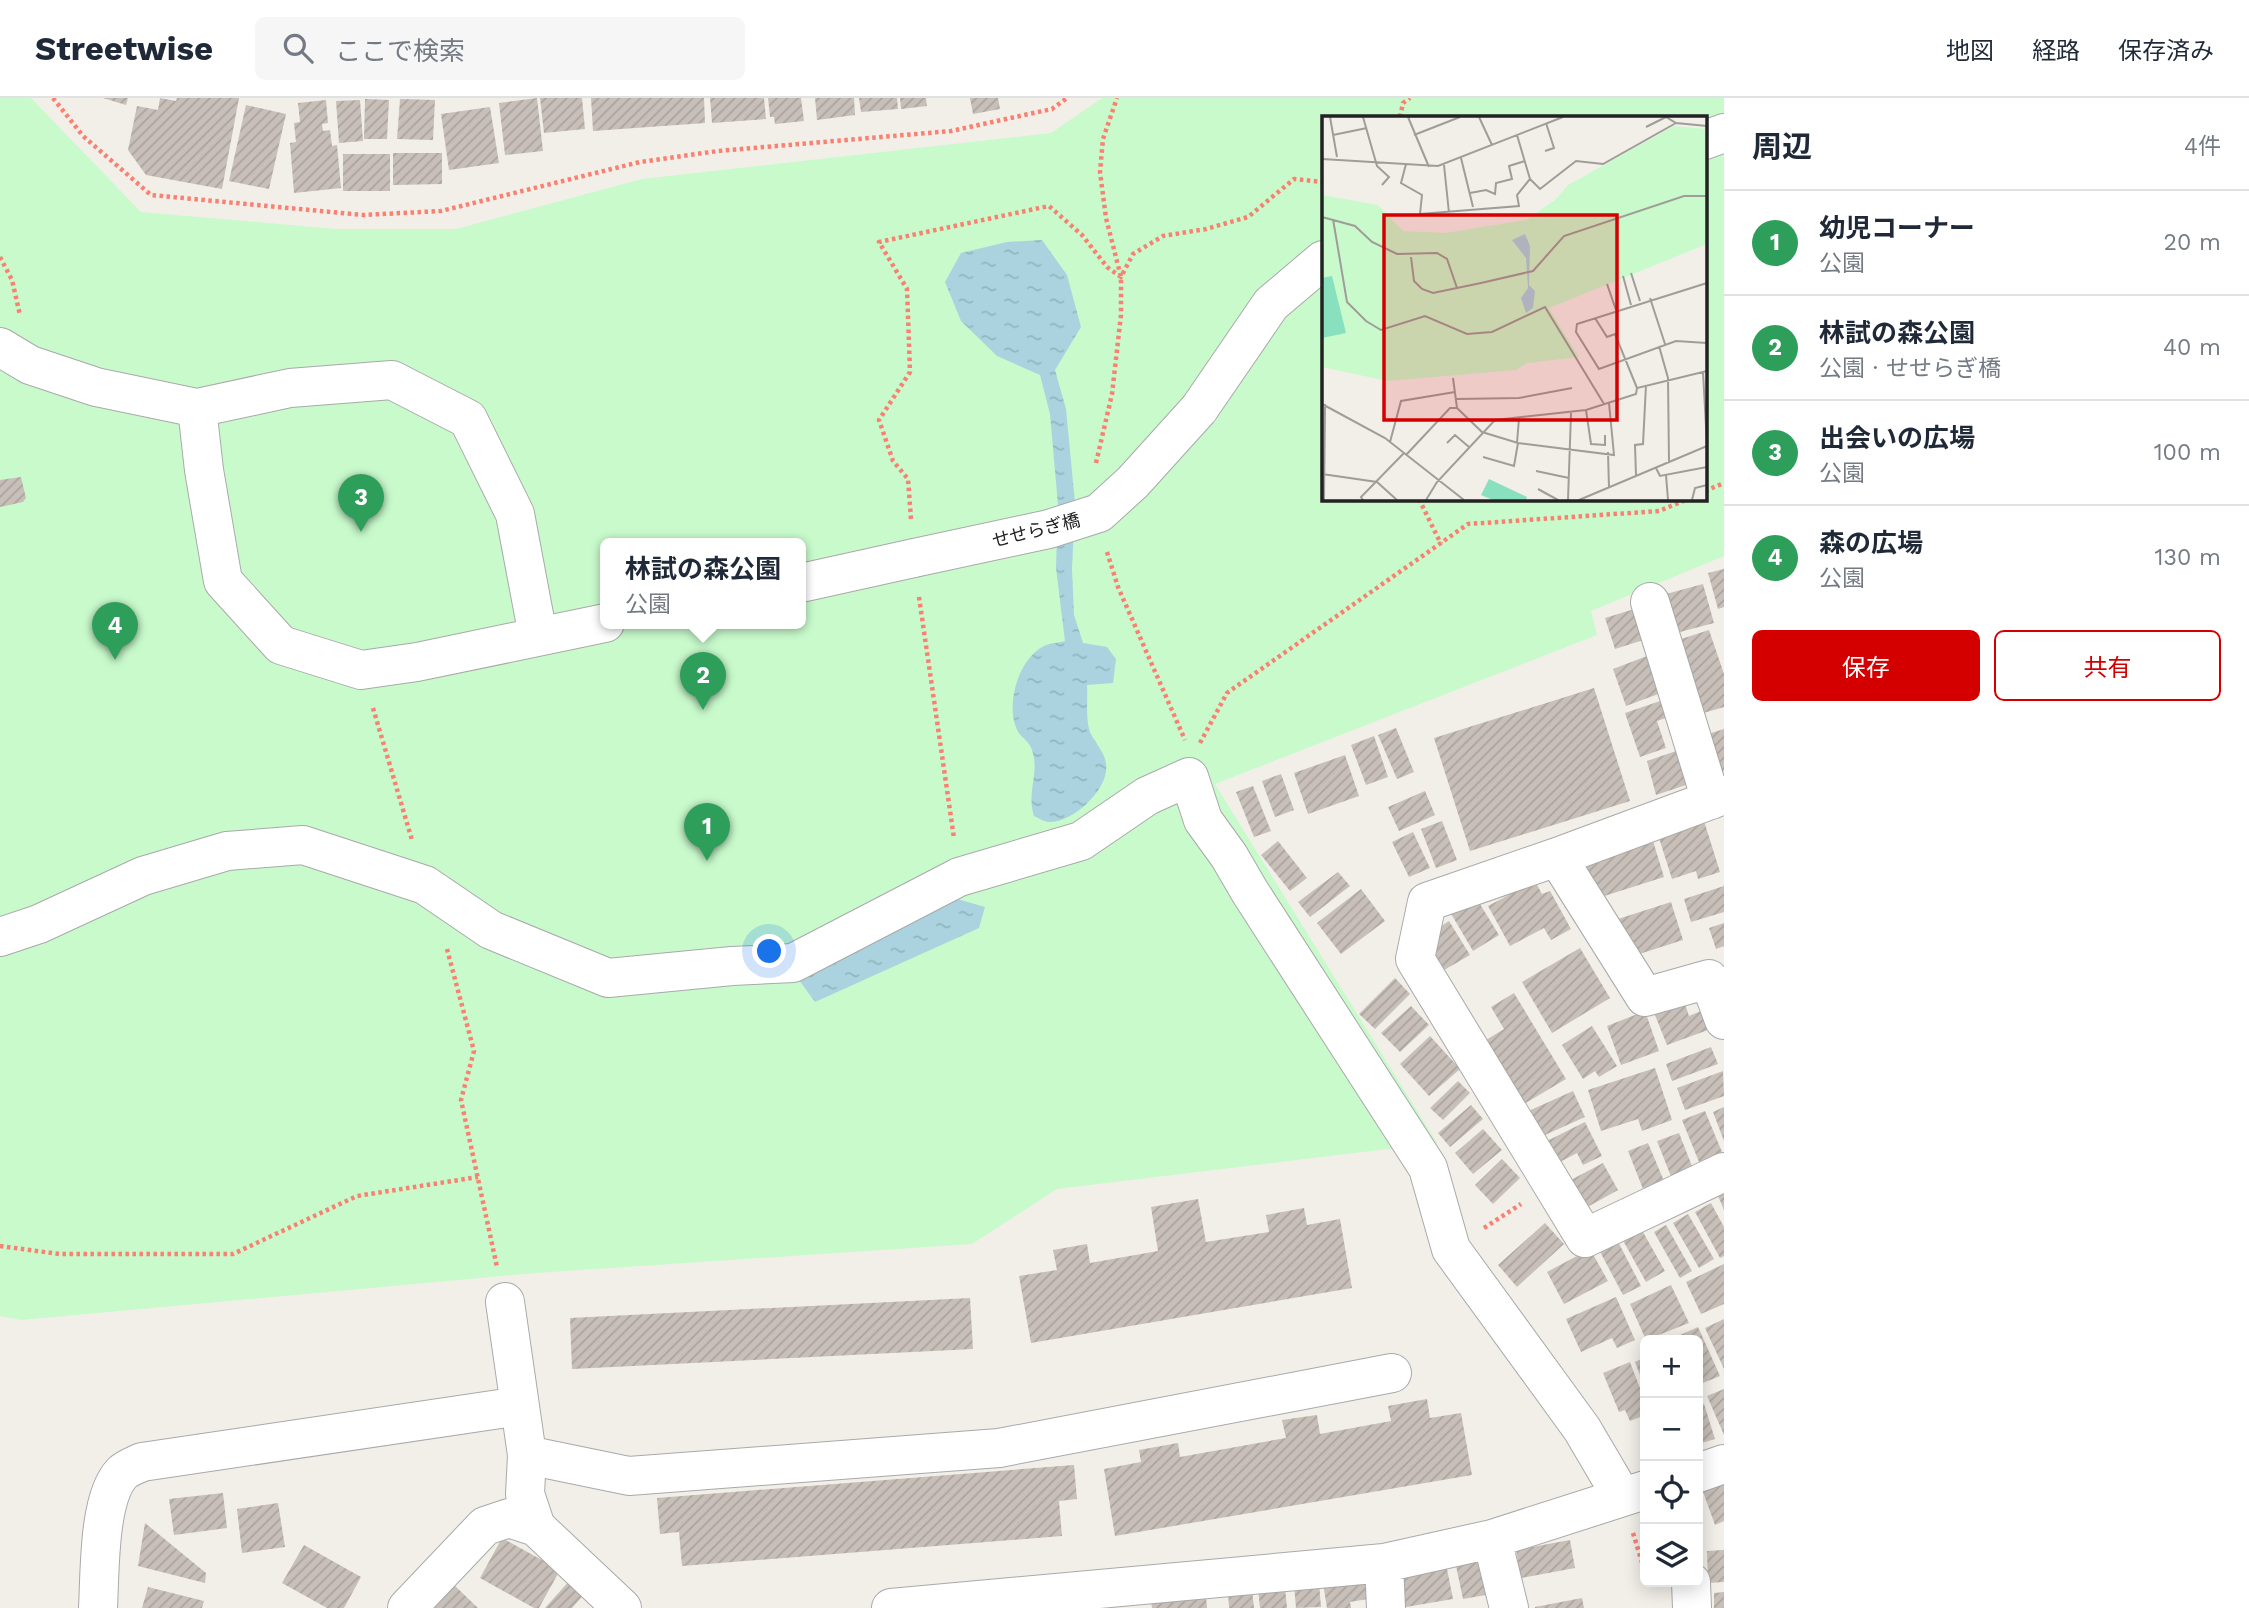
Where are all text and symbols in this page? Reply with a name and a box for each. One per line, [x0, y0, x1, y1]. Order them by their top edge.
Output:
search box [255, 17, 745, 80]
text: Streetwise [35, 29, 213, 68]
icon: search [279, 29, 317, 67]
text: ここで検索 [335, 36, 465, 66]
text: 地図 [1946, 37, 1994, 65]
text: 経路 [2032, 37, 2080, 65]
text: 保存済み [2118, 37, 2214, 65]
inset map [1322, 116, 1706, 500]
text: 周辺 [1752, 129, 1812, 164]
text: 4件 [2184, 133, 2221, 160]
text: 幼児コーナー [1819, 213, 1975, 243]
text: 1 [1770, 229, 1780, 256]
text: 20 m [2164, 229, 2221, 256]
text: 公園 [1819, 250, 1865, 277]
text: 林試の森公園 [1819, 318, 1975, 348]
text: 2 [1768, 334, 1782, 361]
text: 40 m [2163, 334, 2221, 361]
text: 公園 · せせらぎ橋 [1819, 355, 2001, 382]
text: 出会いの広場 [1819, 423, 1975, 453]
text: 3 [1768, 439, 1782, 466]
text: 100 m [2154, 439, 2221, 466]
text: 公園 [1819, 460, 1865, 487]
pin: 3 [338, 474, 384, 532]
street label: せせらぎ橋 [990, 509, 1082, 551]
text: 森の広場 [1819, 528, 1923, 558]
popup [600, 538, 806, 629]
text: 4 [1768, 544, 1782, 571]
text: 130 m [2155, 544, 2221, 571]
text: 林試の森公園 [625, 554, 781, 584]
text: 公園 [1819, 565, 1865, 592]
text: 公園 [625, 591, 671, 618]
pin: 4 [92, 602, 138, 660]
button: 保存 [1752, 630, 1980, 701]
button: 共有 [1994, 630, 2221, 701]
pin: 2 [680, 652, 726, 710]
pin: 1 [684, 803, 730, 861]
your location [752, 934, 786, 968]
map controls [1640, 1335, 1703, 1587]
button: + [1640, 1335, 1703, 1398]
button: − [1640, 1398, 1703, 1461]
button: locate [1640, 1461, 1703, 1524]
button: layers [1640, 1524, 1703, 1587]

